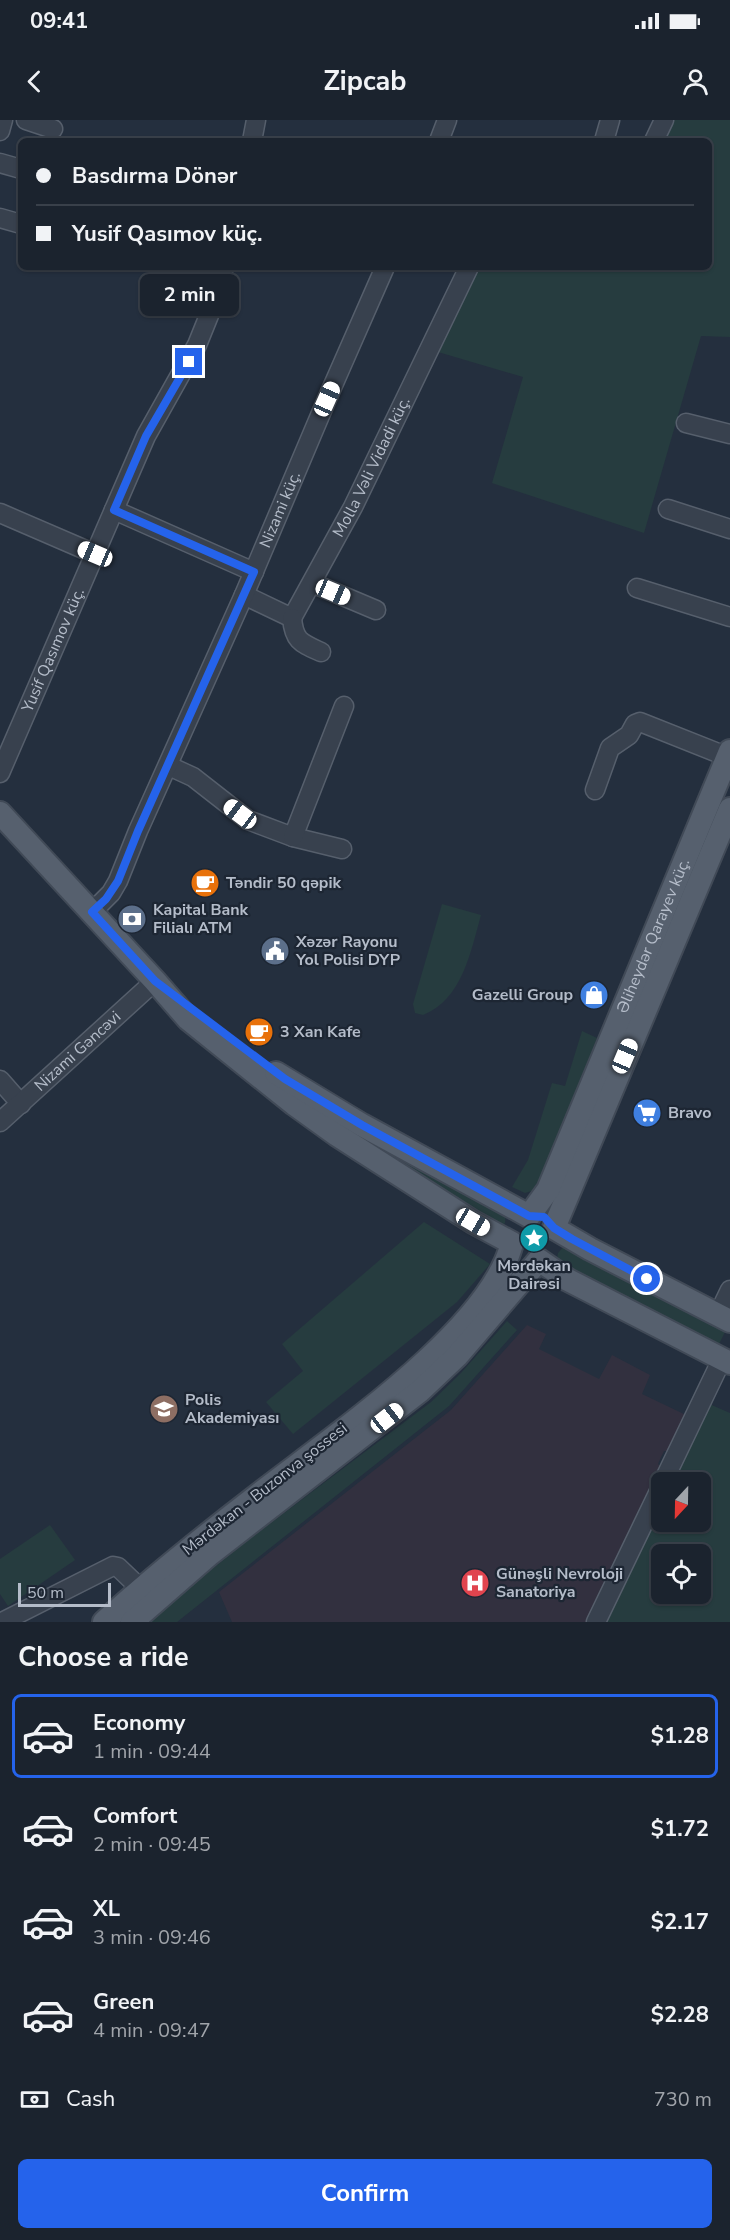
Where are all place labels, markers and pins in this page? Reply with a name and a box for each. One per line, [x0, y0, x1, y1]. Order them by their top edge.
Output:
cafe icon: Təndir 50 qəpik [189, 867, 221, 899]
place label: Təndir 50 qəpik [226, 872, 341, 894]
place label: Kapital Bank Filialı ATM [153, 899, 248, 939]
bank icon: Kapital Bank Filialı ATM [116, 903, 148, 935]
place label: Xəzər Rayonu Yol Polisi DYP [295, 931, 400, 971]
public building icon: Xəzər Rayonu Yol Polisi DYP [259, 935, 291, 967]
shop icon: Gazelli Group [578, 979, 610, 1011]
place label: Gazelli Group [472, 984, 573, 1006]
cafe icon: 3 Xan Kafe [243, 1016, 275, 1048]
place label: 3 Xan Kafe [280, 1021, 361, 1043]
supermarket icon: Bravo [631, 1097, 663, 1129]
place label: Bravo [668, 1102, 711, 1124]
place icon: Mərdəkan Dairəsi [518, 1222, 550, 1254]
place label: Mərdəkan Dairəsi [497, 1255, 571, 1295]
place label: Polis Akademiyası [185, 1389, 279, 1429]
school or university icon: Polis Akademiyası [148, 1393, 180, 1425]
place label: Günəşli Nevroloji Sanatoriya [496, 1563, 623, 1603]
hospital icon: Günəşli Nevroloji Sanatoriya [459, 1567, 491, 1599]

